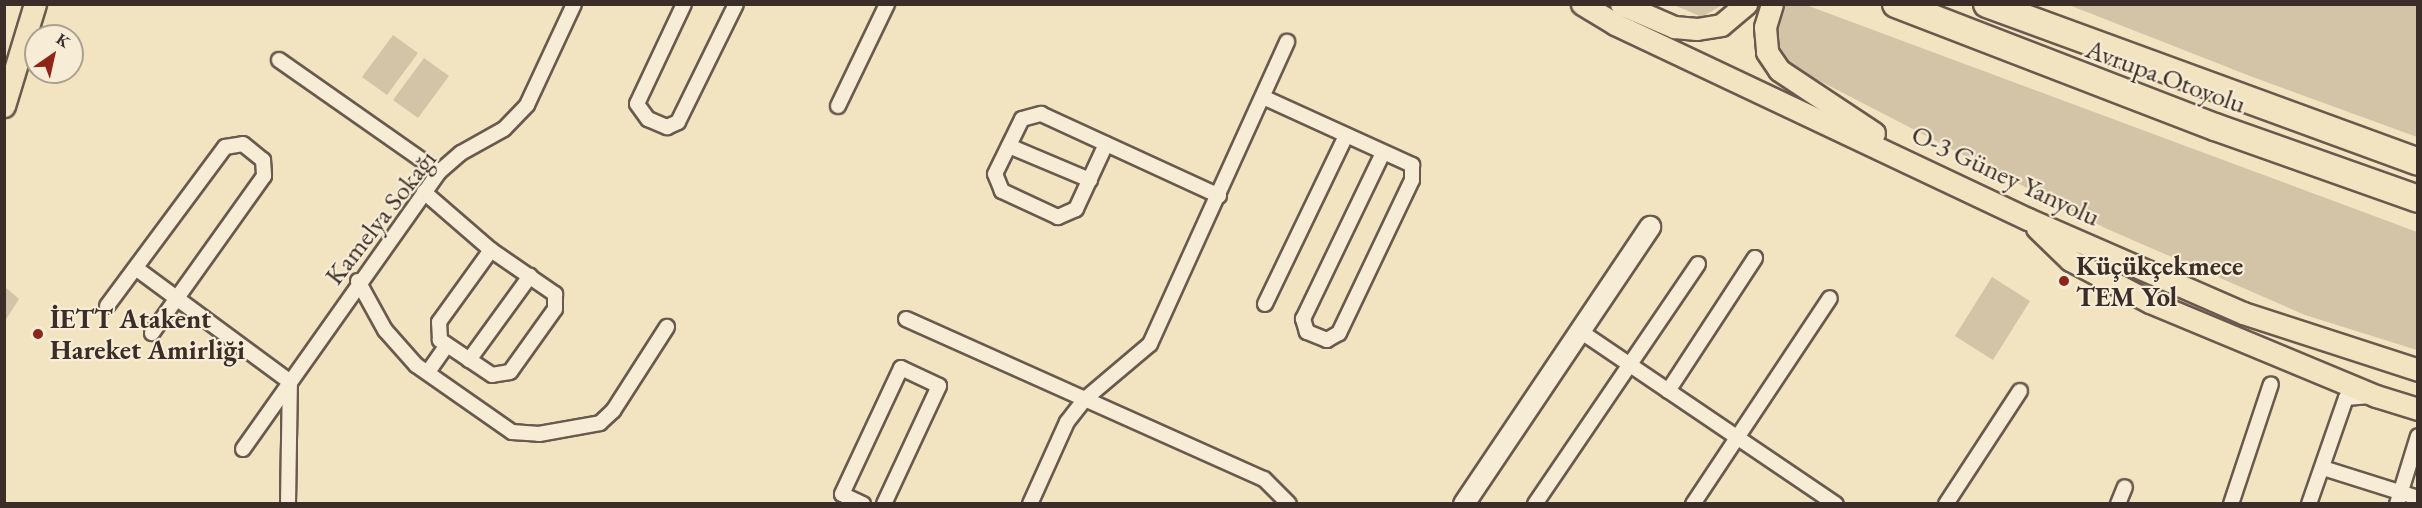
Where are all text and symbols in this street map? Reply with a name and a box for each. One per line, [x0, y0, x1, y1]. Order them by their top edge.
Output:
north arrow [24, 24, 84, 84]
text: K [52, 28, 74, 52]
street label: Avrupa Otoyolu [2081, 32, 2251, 120]
street label: O-3 Güney Yanyolu [1907, 117, 2105, 233]
street label: Kamelya Sokağı [317, 143, 443, 291]
place label: Küçükçekmece TEM Yol [2076, 249, 2243, 312]
marker: Küçükçekmece TEM Yol [2057, 274, 2071, 288]
place label: İETT Atakent Hareket Amirliği [50, 302, 245, 365]
marker: İETT Atakent Hareket Amirliği [31, 327, 45, 341]

